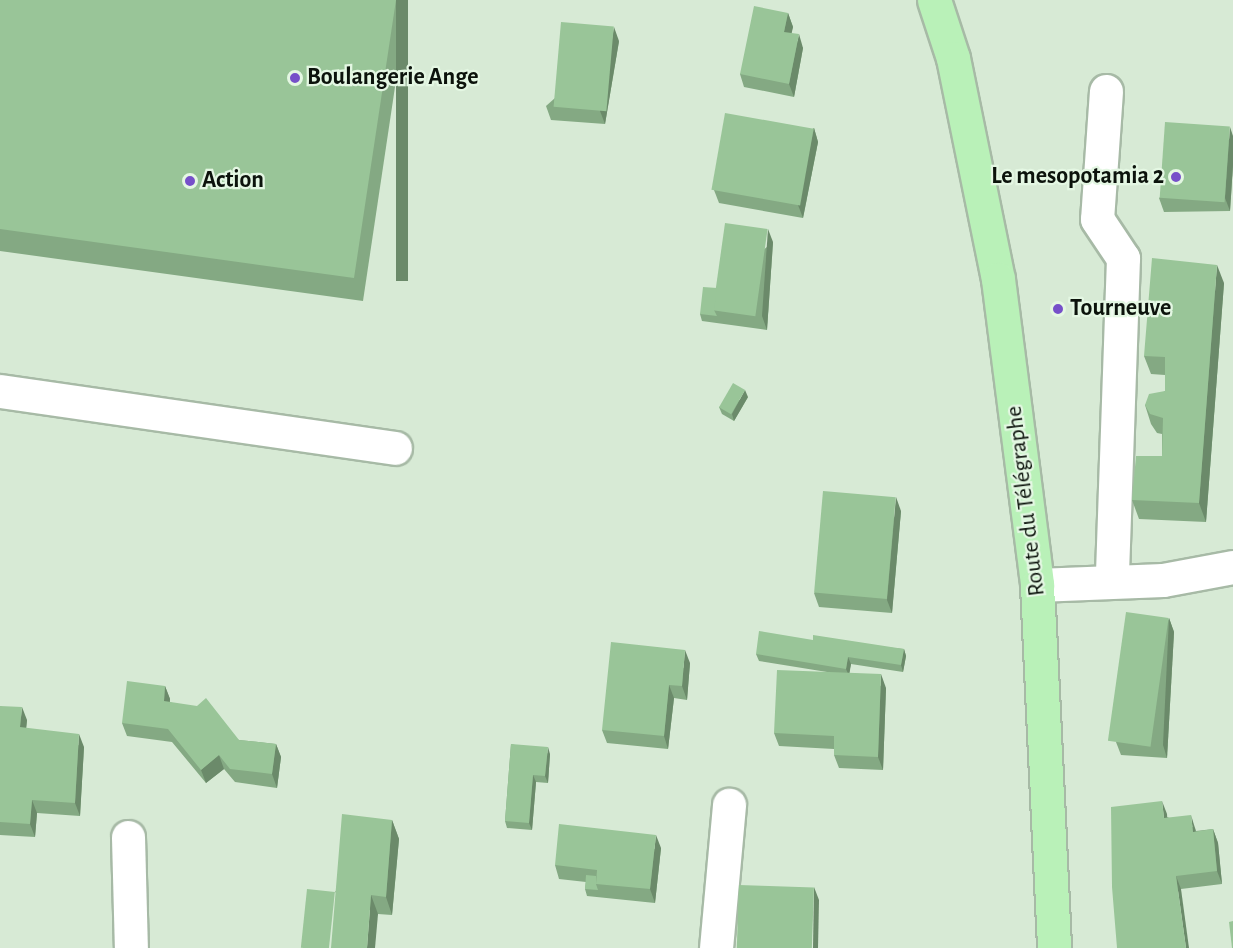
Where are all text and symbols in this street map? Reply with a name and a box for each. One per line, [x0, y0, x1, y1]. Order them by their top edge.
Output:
place label: Boulangerie Ange [307, 64, 479, 92]
marker: Boulangerie Ange [288, 71, 302, 85]
place label: Le mesopotamia 2 [991, 163, 1164, 191]
place label: Action [202, 167, 264, 195]
marker: Le mesopotamia 2 [1169, 170, 1183, 184]
marker: Action [183, 174, 197, 188]
place label: Tourneuve [1070, 295, 1171, 323]
marker: Tourneuve [1051, 302, 1065, 316]
street label: Route du Télégraphe [1000, 404, 1052, 598]

